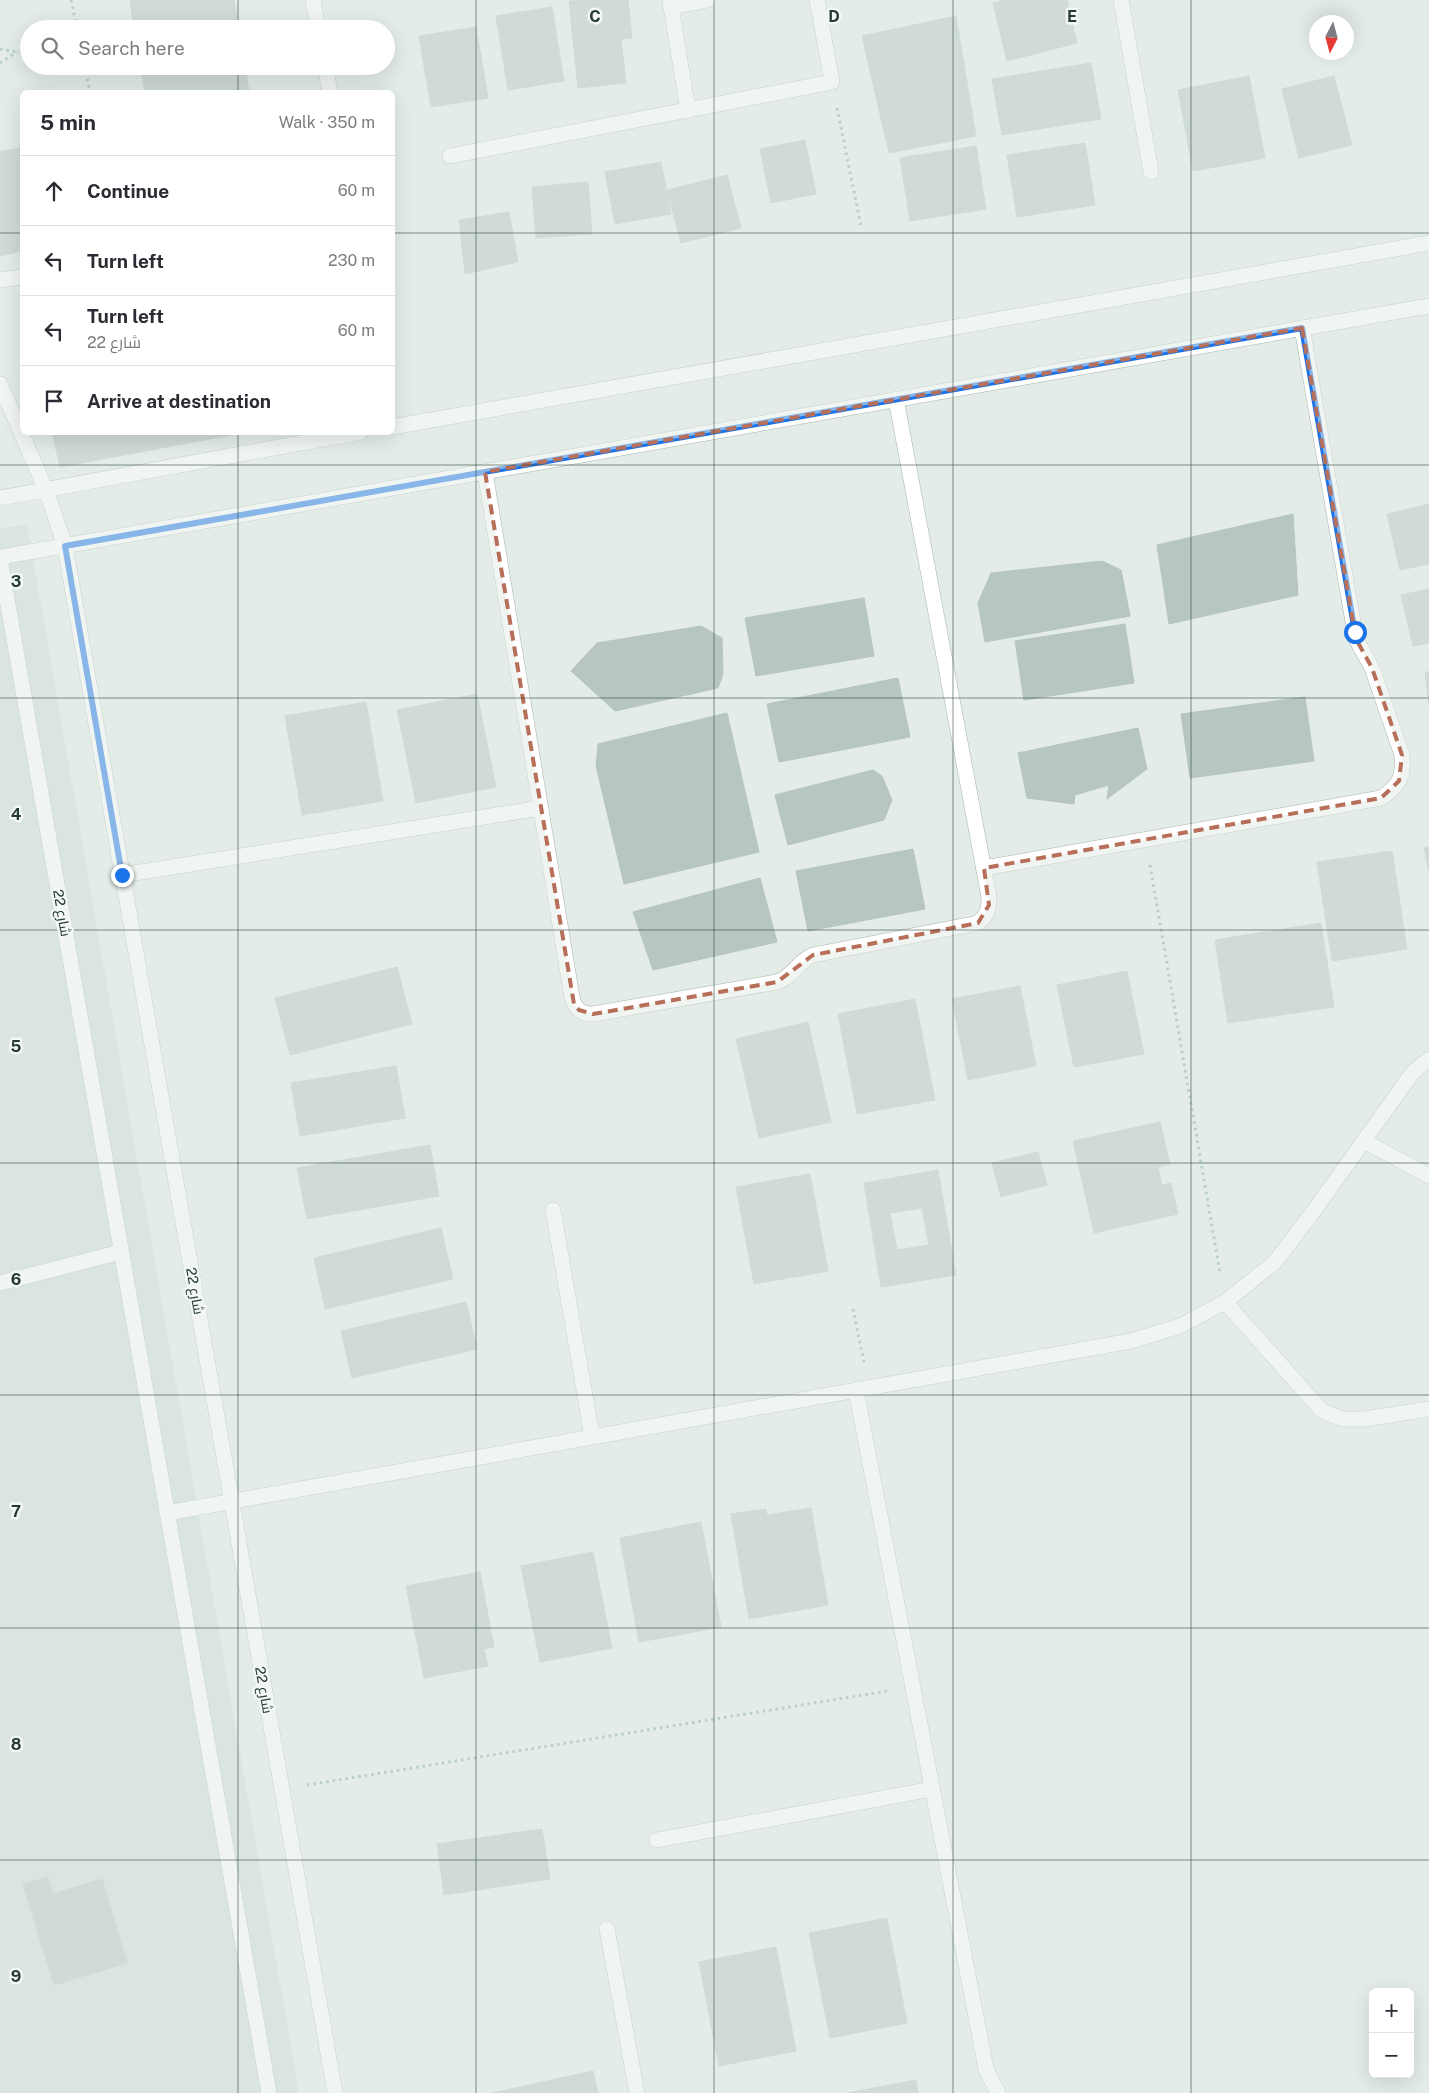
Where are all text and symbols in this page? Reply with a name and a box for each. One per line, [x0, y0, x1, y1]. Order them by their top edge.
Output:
text: C [589, 7, 601, 26]
text: D [828, 7, 840, 26]
text: E [1067, 7, 1077, 26]
north arrow [1309, 15, 1354, 60]
search box [20, 20, 395, 75]
icon: search [38, 34, 66, 62]
text: Search here [78, 37, 185, 59]
text: 5 min [40, 110, 96, 135]
text: Walk · 350 m [279, 113, 375, 132]
icon: ahead [40, 177, 68, 205]
text: Continue [87, 180, 169, 202]
text: 60 m [338, 181, 375, 200]
icon: left [40, 247, 68, 275]
text: Turn left [87, 250, 164, 272]
text: 230 m [328, 251, 375, 270]
text: Turn left [87, 305, 164, 327]
icon: left [40, 317, 68, 345]
text: 60 m [338, 321, 375, 340]
text: شارع 22 [87, 333, 141, 352]
icon: arrive [40, 387, 68, 415]
text: Arrive at destination [87, 390, 271, 412]
text: 3 [11, 572, 21, 591]
route start [1344, 621, 1367, 644]
text: 4 [11, 805, 22, 824]
route end [111, 864, 134, 887]
street label: شارع 22 [49, 888, 74, 938]
text: 5 [11, 1037, 22, 1056]
street label: شارع 22 [182, 1266, 207, 1316]
text: 6 [11, 1270, 21, 1289]
text: 7 [11, 1502, 21, 1521]
street label: شارع 22 [251, 1665, 276, 1715]
text: 8 [11, 1735, 22, 1754]
text: 9 [11, 1967, 21, 1986]
map controls [1369, 1988, 1414, 2078]
button: + [1369, 1988, 1414, 2033]
button: − [1369, 2033, 1414, 2078]

